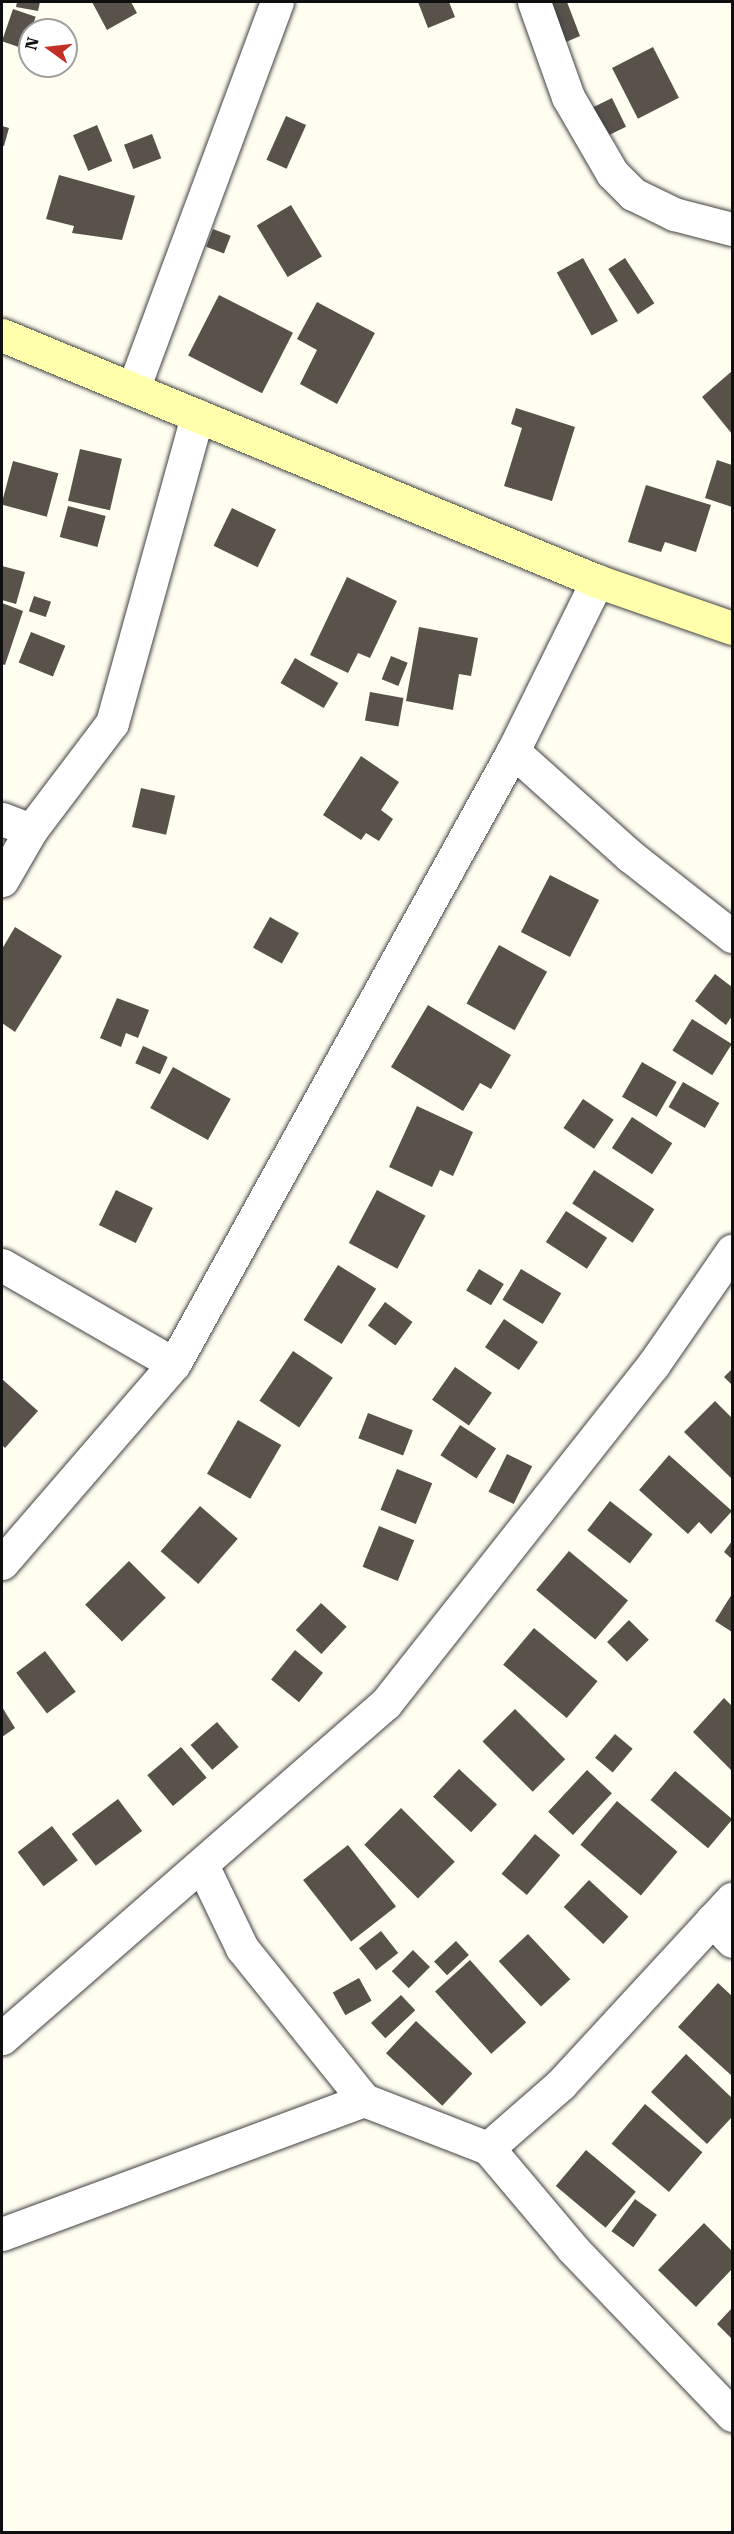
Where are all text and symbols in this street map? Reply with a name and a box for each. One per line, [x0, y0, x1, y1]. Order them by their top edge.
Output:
north arrow [18, 18, 78, 78]
text: N [21, 35, 43, 52]

